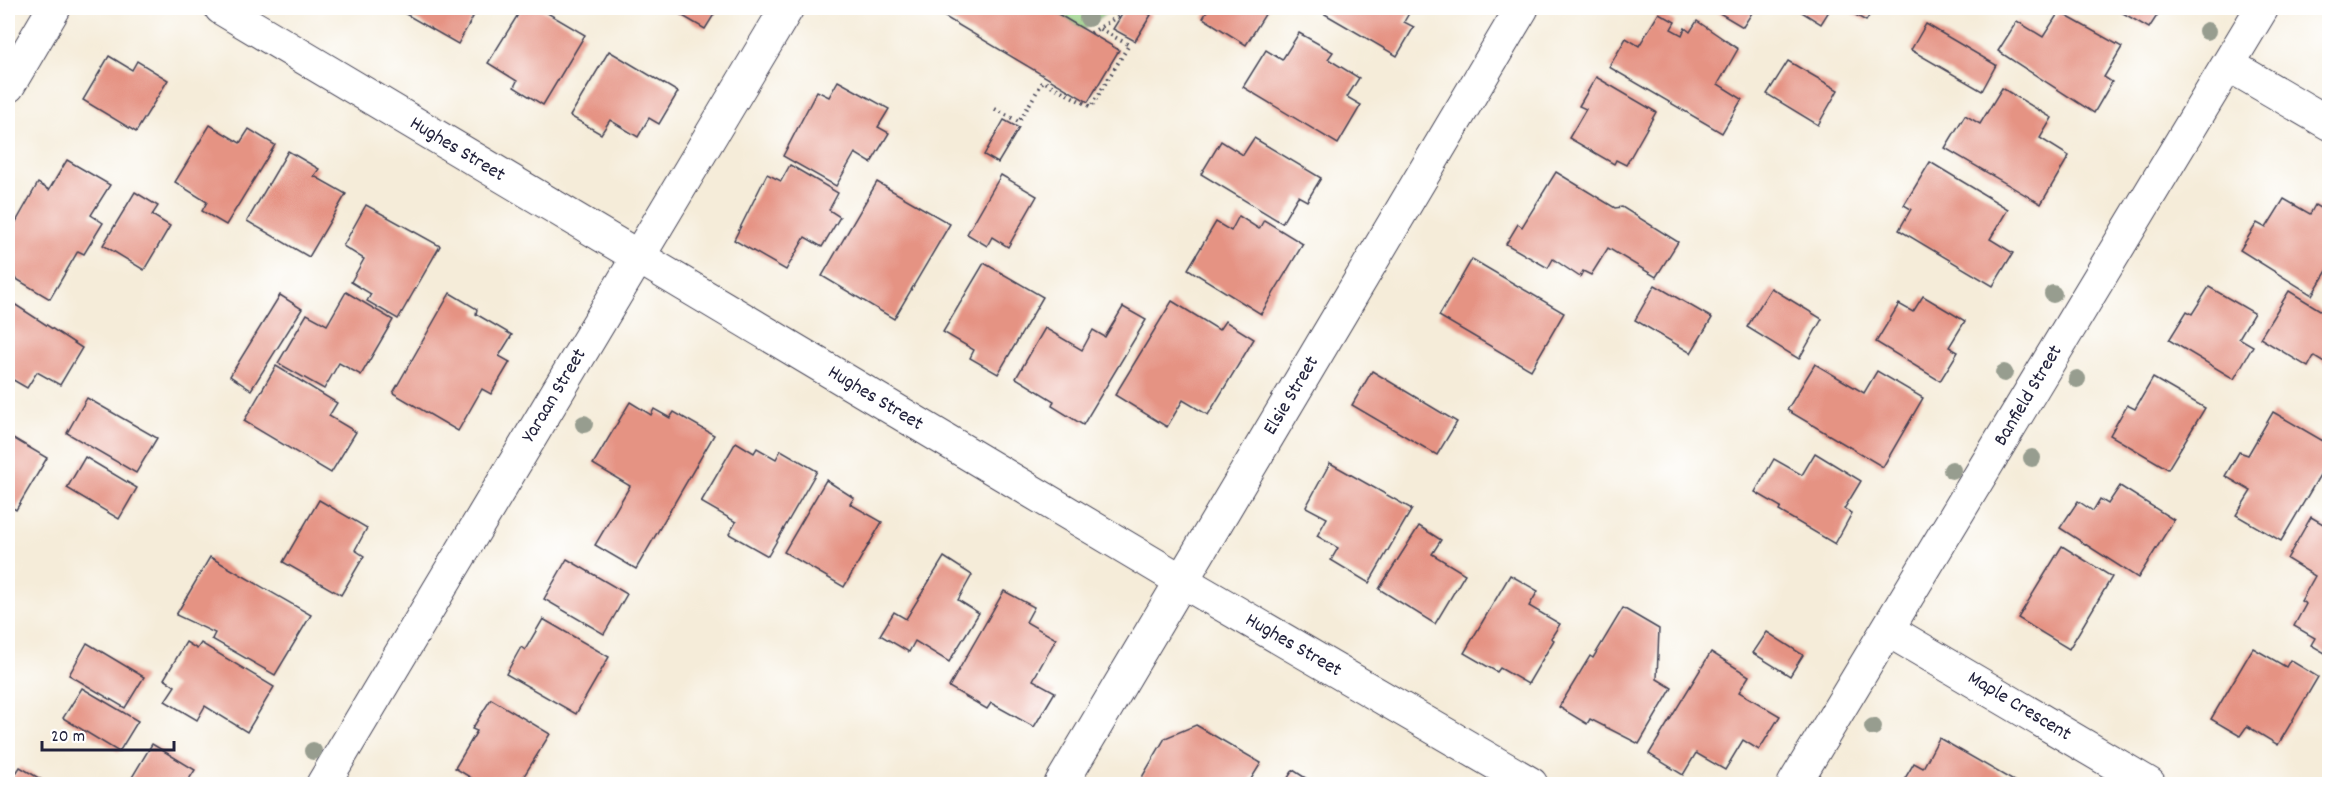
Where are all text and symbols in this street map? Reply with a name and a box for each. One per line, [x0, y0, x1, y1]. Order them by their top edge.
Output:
street label: Hughes Street [404, 110, 510, 190]
street label: Banfield Street [1988, 340, 2070, 452]
street label: Yaraan Street [516, 344, 594, 448]
street label: Elsie Street [1257, 351, 1327, 441]
street label: Hughes Street [822, 359, 928, 439]
street label: Hughes Street [1240, 607, 1346, 685]
street label: Maple Crescent [1962, 665, 2076, 749]
scale bar [42, 714, 174, 752]
text: 20 m [51, 725, 85, 750]

